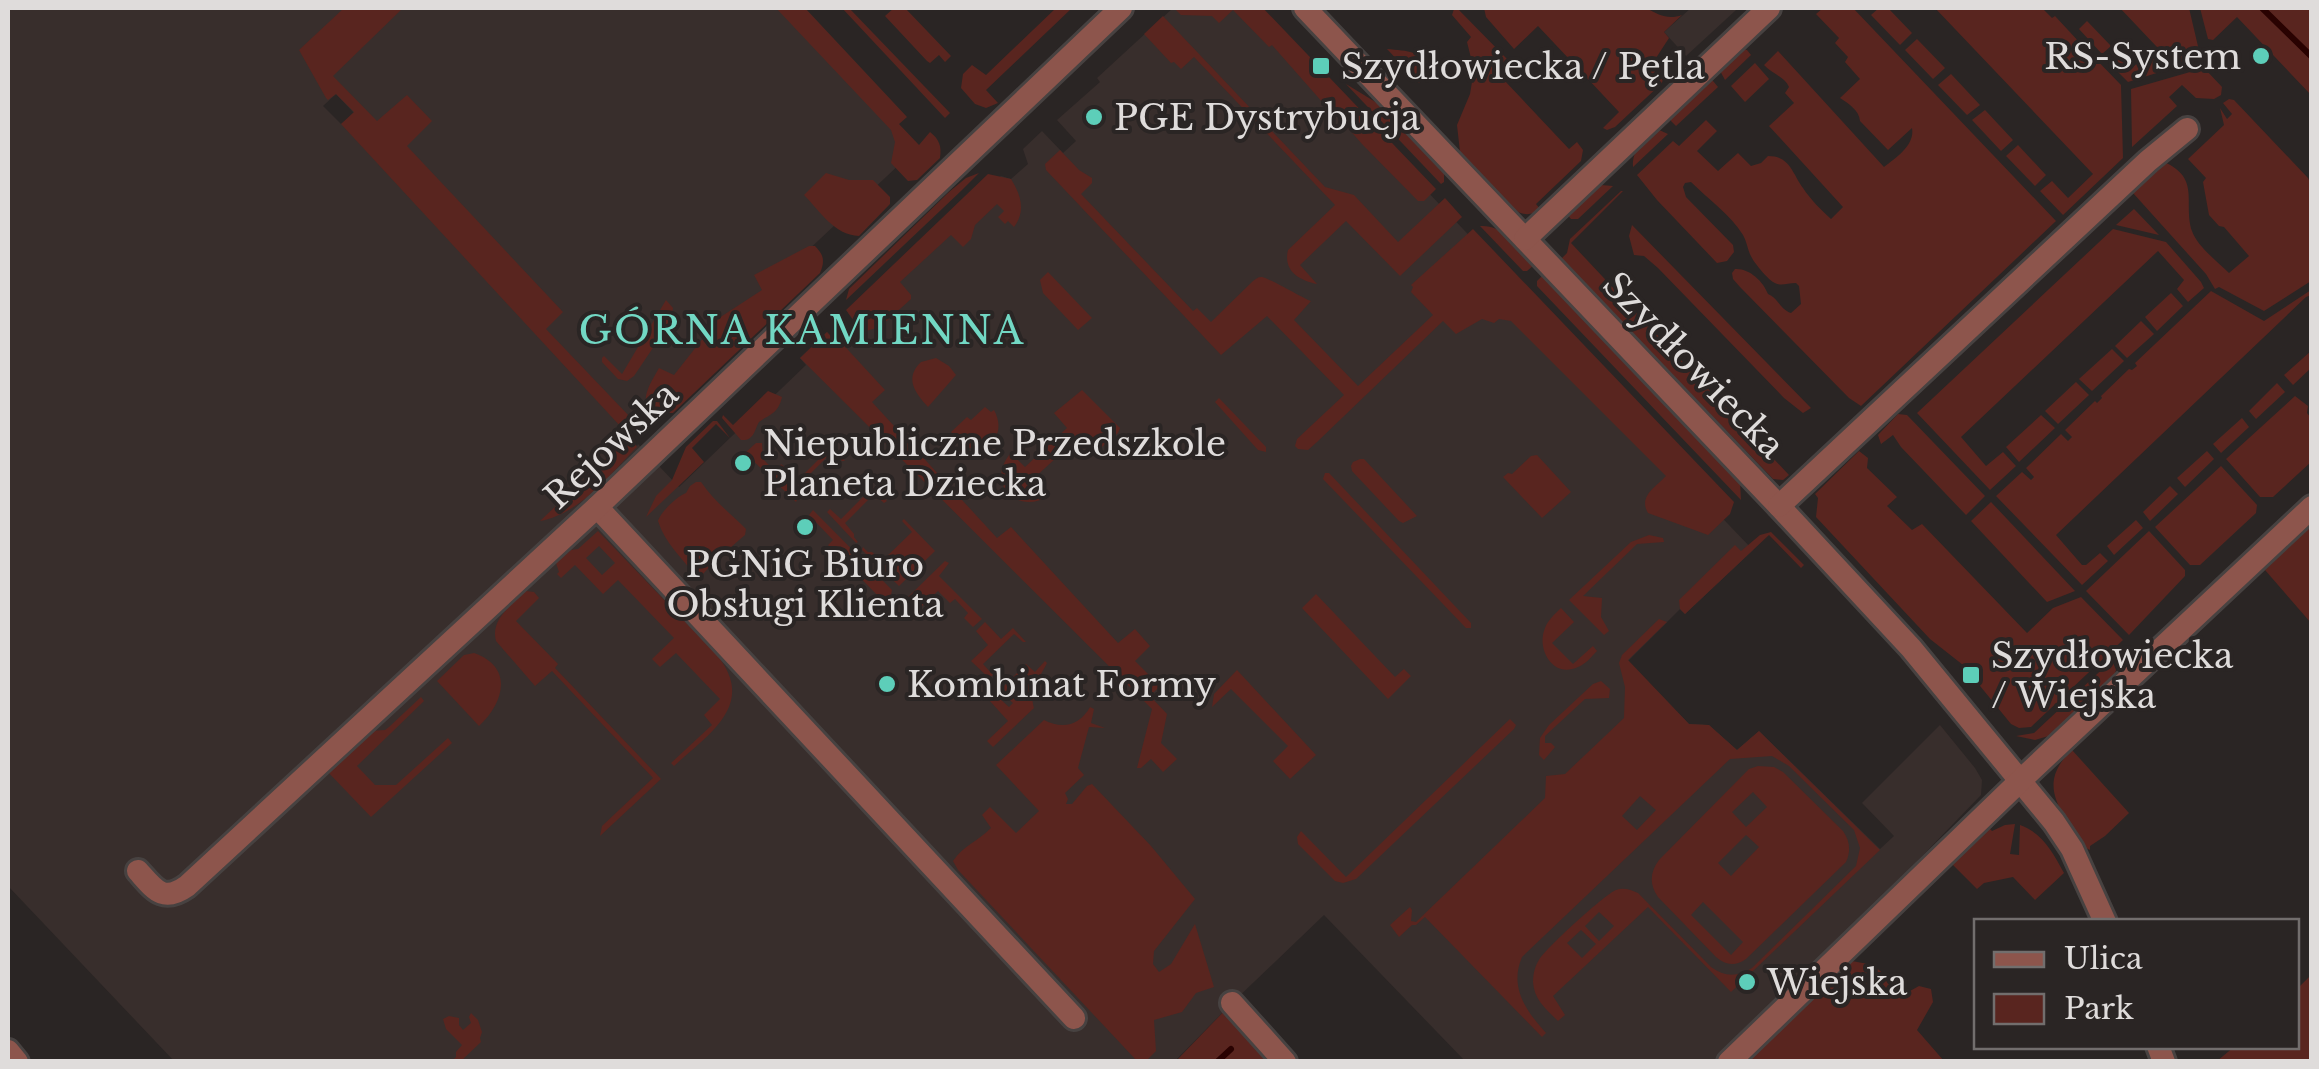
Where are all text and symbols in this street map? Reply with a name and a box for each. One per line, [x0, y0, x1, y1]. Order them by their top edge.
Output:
place label: RS-System [2044, 35, 2241, 78]
place label: Szydłowiecka / Pętla [1341, 45, 1705, 88]
marker: RS-System [2250, 45, 2272, 67]
marker: Szydłowiecka / Pętla [1310, 55, 1332, 77]
place label: PGE Dystrybucja [1114, 96, 1421, 139]
marker: PGE Dystrybucja [1083, 106, 1105, 128]
street label: Szydłowiecka [1594, 263, 1794, 468]
district label: GÓRNA KAMIENNA [578, 306, 1026, 354]
street label: Rejowska [535, 372, 687, 518]
place label: Niepubliczne Przedszkole Planeta Dziecka [763, 422, 1226, 505]
marker: Niepubliczne Przedszkole Planeta Dziecka [732, 452, 754, 474]
marker: PGNiG Biuro Obsługi Klienta [794, 516, 816, 538]
place label: PGNiG Biuro Obsługi Klienta [666, 543, 944, 626]
place label: Szydłowiecka / Wiejska [1991, 634, 2234, 717]
place label: Kombinat Formy [907, 663, 1216, 706]
marker: Szydłowiecka / Wiejska [1960, 664, 1982, 686]
marker: Kombinat Formy [876, 673, 898, 695]
legend [1974, 919, 2299, 1049]
text: Ulica [2064, 940, 2143, 977]
place label: Wiejska [1766, 961, 1908, 1004]
marker: Wiejska [1736, 971, 1758, 993]
text: Park [2064, 990, 2134, 1027]

